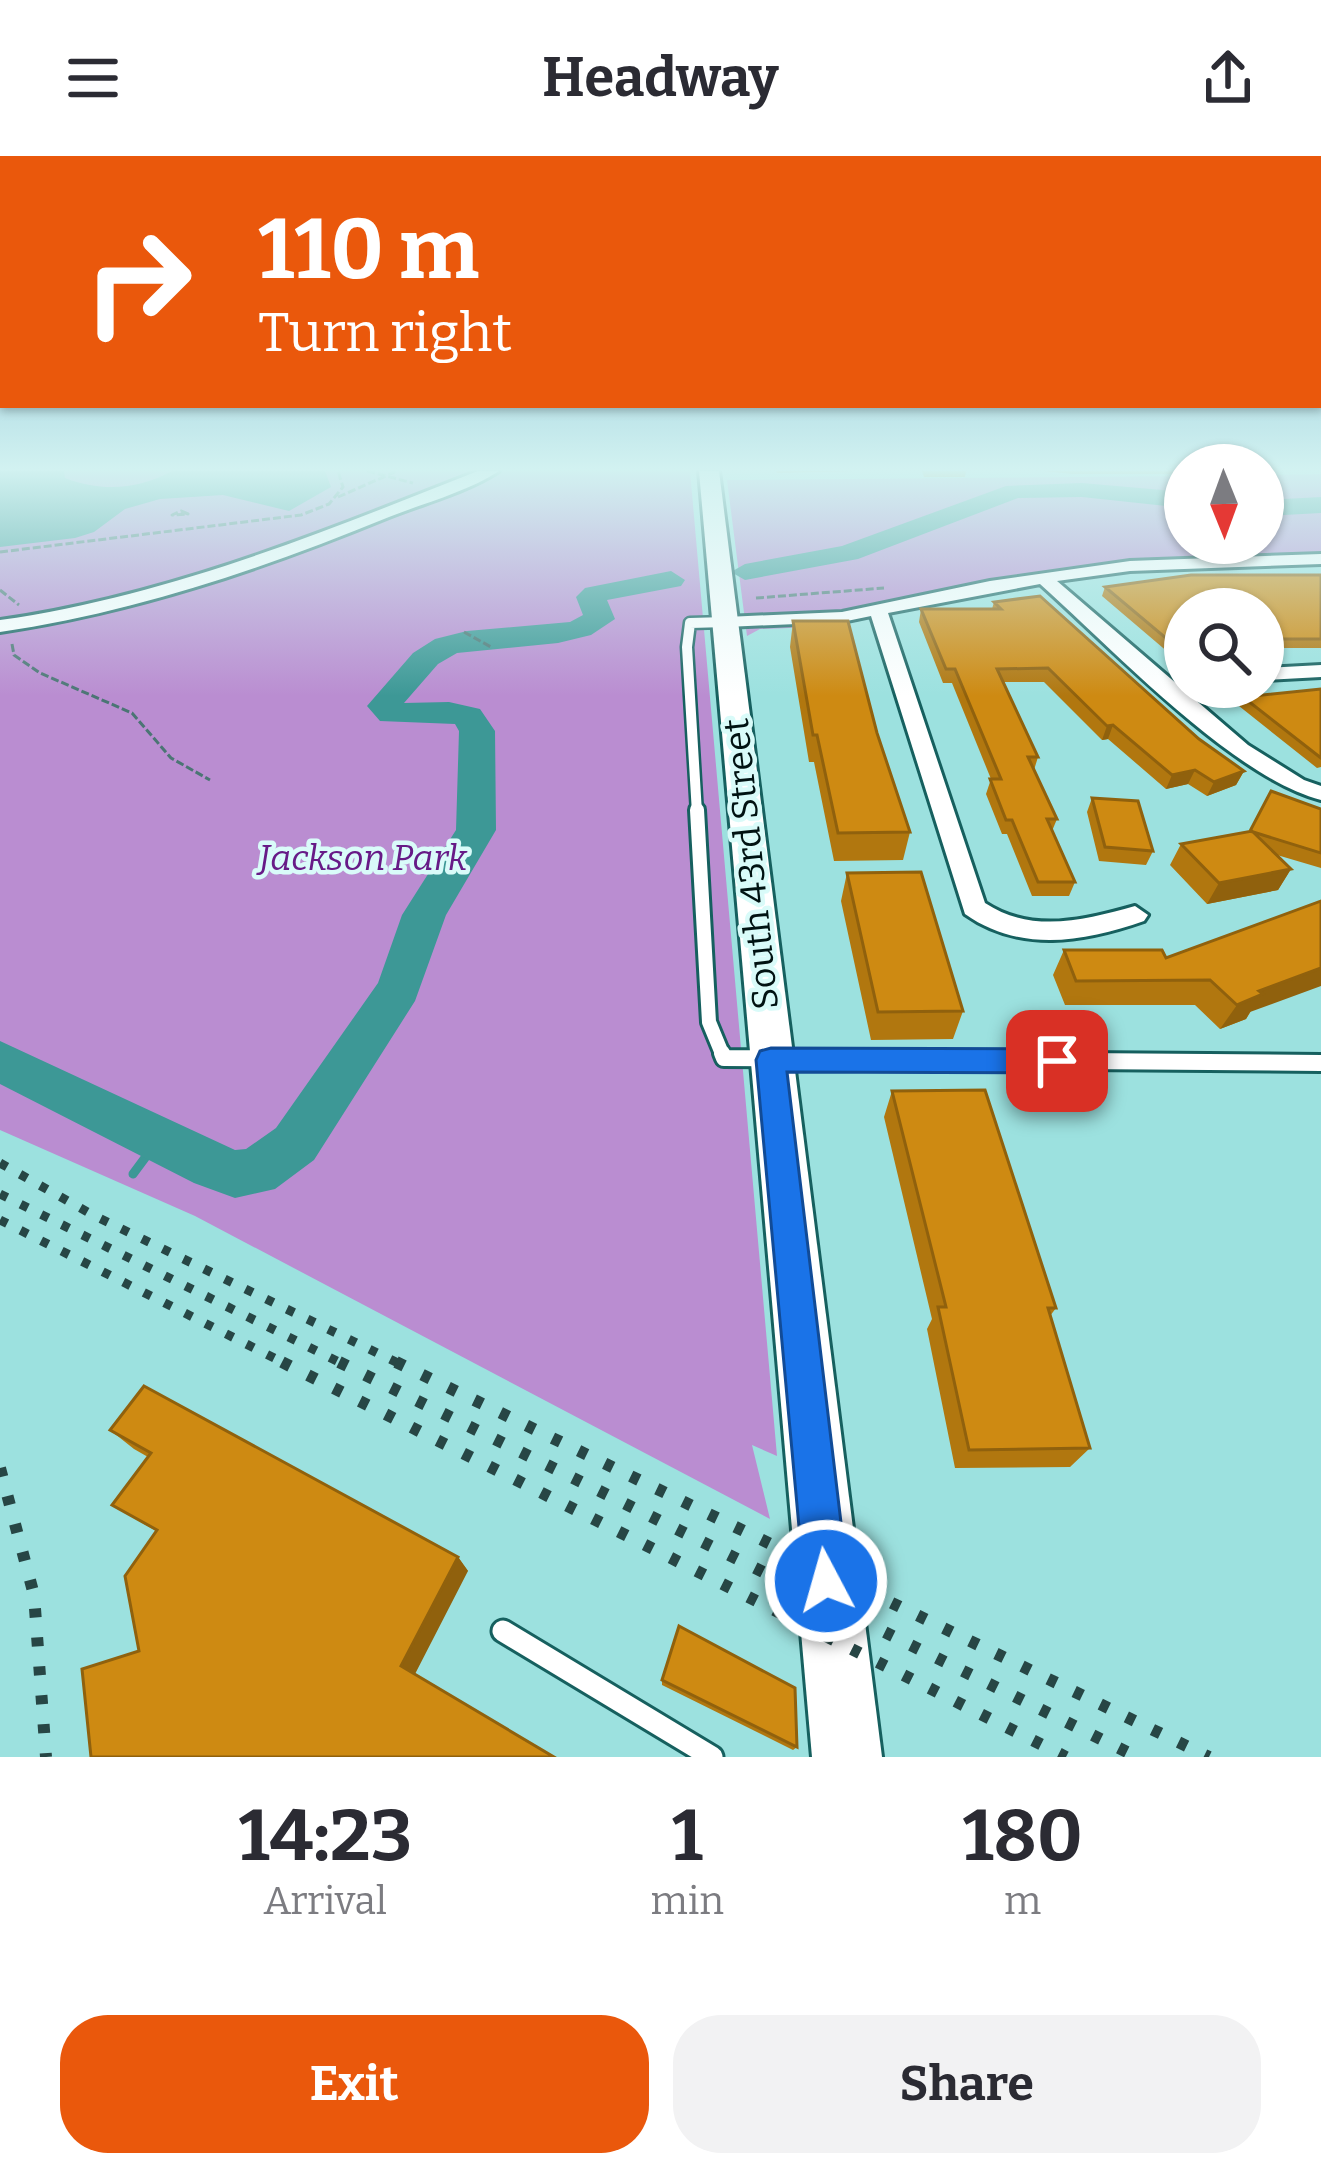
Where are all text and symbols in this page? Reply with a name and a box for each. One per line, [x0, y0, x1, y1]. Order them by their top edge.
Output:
icon: menu [60, 45, 126, 111]
icon: share [1195, 45, 1261, 111]
text: Headway [542, 46, 779, 110]
text: 110 m [258, 199, 479, 300]
icon: right [60, 204, 216, 360]
text: Turn right [258, 301, 512, 365]
north arrow [1164, 444, 1284, 564]
map controls [1164, 444, 1284, 708]
button: search [1164, 588, 1284, 708]
street label: South 43rd Street [714, 716, 788, 1012]
park label: Jackson Park [256, 836, 468, 880]
pin [1006, 1010, 1108, 1112]
icon: arrive [1024, 1028, 1090, 1094]
position arrow [763, 1518, 889, 1644]
text: 14:23 [238, 1793, 412, 1879]
text: 1 [672, 1793, 703, 1879]
text: 180 [962, 1793, 1083, 1879]
text: Arrival [263, 1878, 387, 1924]
text: min [651, 1878, 724, 1924]
text: m [1004, 1878, 1041, 1924]
button: Exit [60, 2015, 649, 2153]
button: Share [673, 2015, 1261, 2153]

